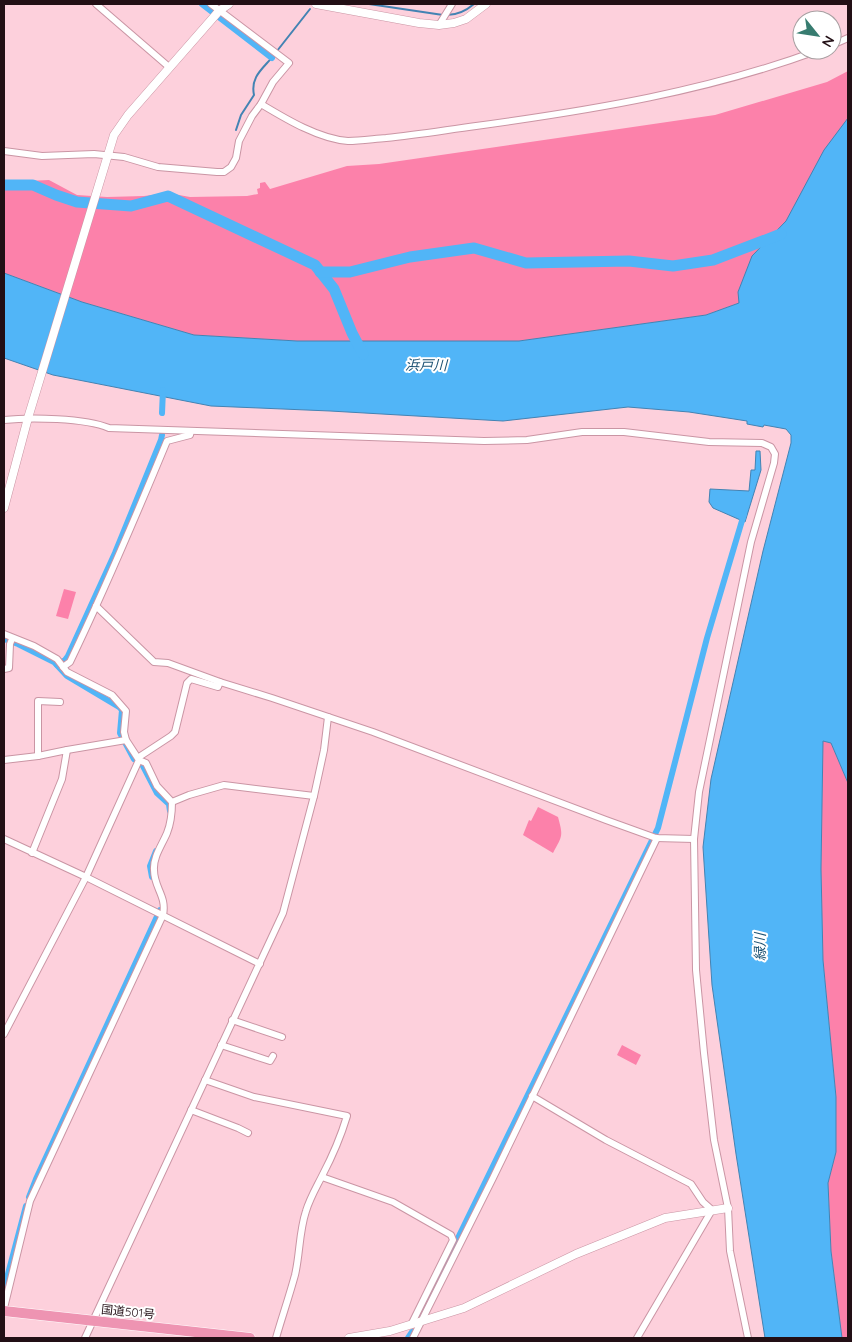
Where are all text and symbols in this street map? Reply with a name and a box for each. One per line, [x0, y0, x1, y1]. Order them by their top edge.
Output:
north arrow [792, 10, 842, 60]
text: N [818, 33, 839, 50]
water label: 浜戸川 [405, 356, 449, 374]
water label: 緑川 [751, 931, 769, 961]
street label: 国道501号 [100, 1301, 156, 1322]

